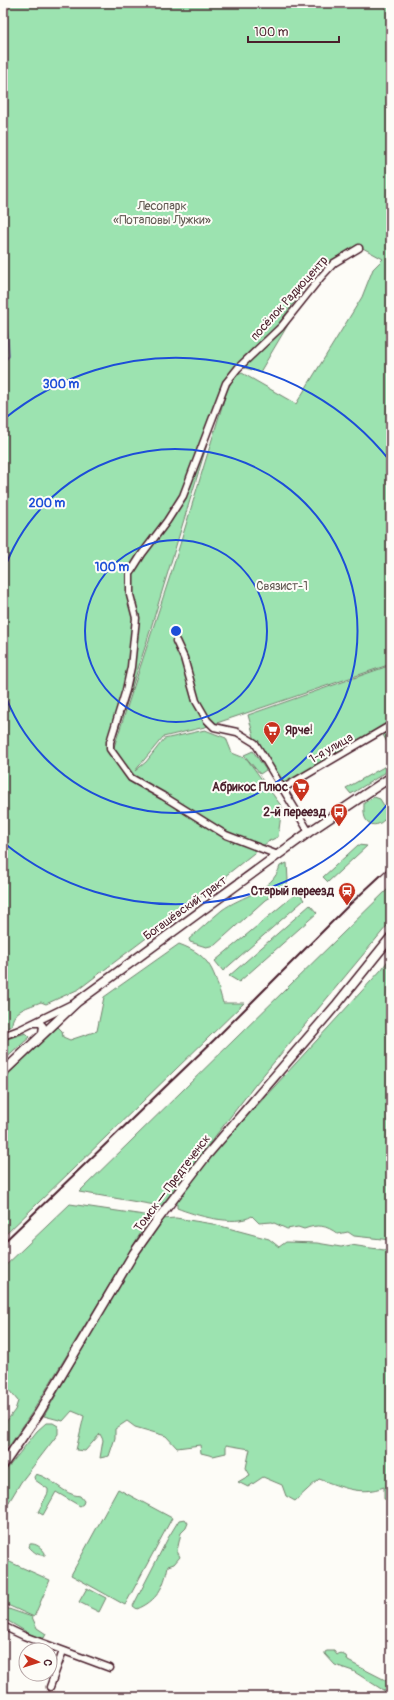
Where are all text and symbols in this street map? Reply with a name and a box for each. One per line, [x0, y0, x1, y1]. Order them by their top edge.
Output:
scale bar [248, 18, 339, 44]
text: 100 m [254, 25, 289, 40]
park label: Лесопарк «Потаповы Лужки» [113, 199, 211, 228]
street label: посёлок Радиоцентр [248, 253, 331, 344]
text: 300 m [43, 377, 80, 392]
text: 200 m [29, 496, 66, 511]
text: 100 m [95, 560, 130, 575]
park label: Связист-1 [256, 579, 308, 594]
centre of rings [169, 624, 183, 638]
supermarket icon: Ярче! [262, 720, 282, 745]
place label: Ярче! [285, 723, 313, 738]
street label: 1-я улица [307, 730, 356, 767]
supermarket icon: Абрикос Плюс [291, 777, 311, 802]
place label: Абрикос Плюс [212, 780, 288, 795]
bus stop icon: 2-й переезд [329, 802, 349, 827]
place label: 2-й переезд [263, 805, 327, 820]
street label: Богашёвский тракт [141, 873, 230, 944]
station icon: Старый переезд [337, 881, 357, 906]
place label: Старый переезд [251, 884, 335, 899]
street label: Томск — Предтеченск [131, 1132, 214, 1235]
north arrow [18, 1642, 58, 1682]
text: С [41, 1659, 54, 1667]

